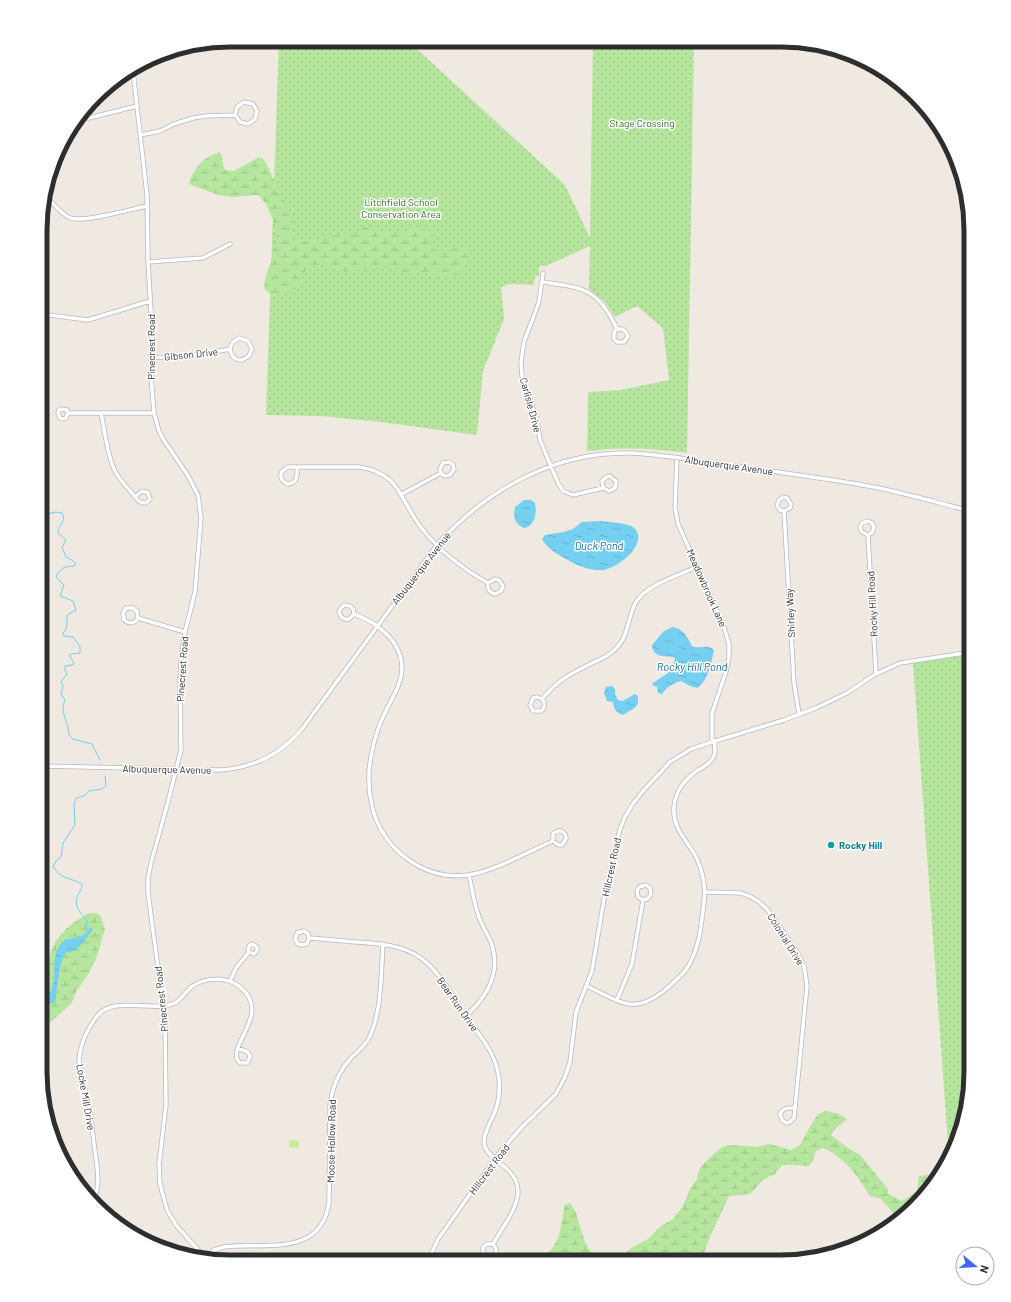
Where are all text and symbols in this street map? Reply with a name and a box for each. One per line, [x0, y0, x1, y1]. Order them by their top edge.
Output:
park label: Stage Crossing [609, 117, 675, 129]
park label: Litchfield School Conservation Area [361, 196, 441, 220]
street label: Pinecrest Road [145, 314, 157, 380]
street label: Gibson Drive [163, 345, 219, 363]
street label: Carlisle Drive [518, 376, 544, 434]
street label: Albuquerque Avenue [684, 453, 774, 477]
street label: Albuquerque Avenue [389, 529, 453, 607]
water label: Duck Pond [575, 539, 623, 552]
street label: Meadowbrook Lane [684, 547, 730, 629]
street label: Rocky Hill Road [864, 571, 880, 637]
street label: Shirley Way [783, 588, 797, 638]
street label: Pinecrest Road [174, 636, 190, 702]
water label: Rocky Hill Pond [657, 660, 727, 673]
street label: Albuquerque Avenue [122, 762, 212, 776]
street label: Hillcrest Road [599, 836, 623, 898]
place label: Rocky Hill [839, 839, 882, 851]
marker: Rocky Hill [826, 840, 836, 850]
street label: Colonial Drive [765, 911, 807, 967]
street label: Pinecrest Road [152, 966, 170, 1032]
street label: Bear Run Drive [435, 975, 481, 1033]
street label: Locke Mill Drive [74, 1063, 98, 1131]
street label: Moose Hollow Road [324, 1099, 338, 1183]
street label: Hillcrest Road [466, 1141, 512, 1197]
north arrow [955, 1246, 995, 1286]
text: N [978, 1264, 992, 1275]

